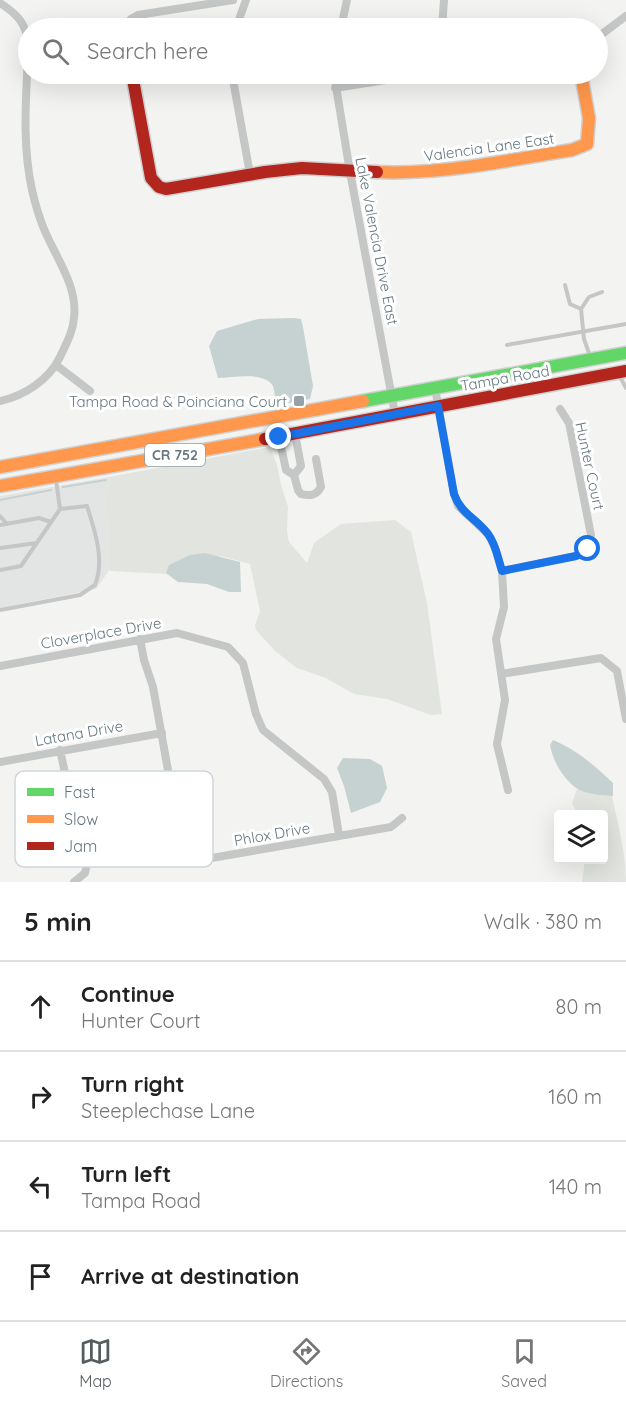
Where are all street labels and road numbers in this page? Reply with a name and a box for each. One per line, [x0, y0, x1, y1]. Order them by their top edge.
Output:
street label: Valencia Lane East [423, 128, 555, 166]
street label: Lake Valencia Drive East [351, 155, 403, 327]
street label: Tampa Road [459, 361, 551, 395]
street label: Hunter Court [571, 420, 609, 512]
road number: CR 752 [145, 444, 205, 466]
street label: Cloverplace Drive [39, 613, 163, 653]
street label: Latana Drive [33, 716, 125, 750]
street label: Phlox Drive [232, 818, 312, 850]

